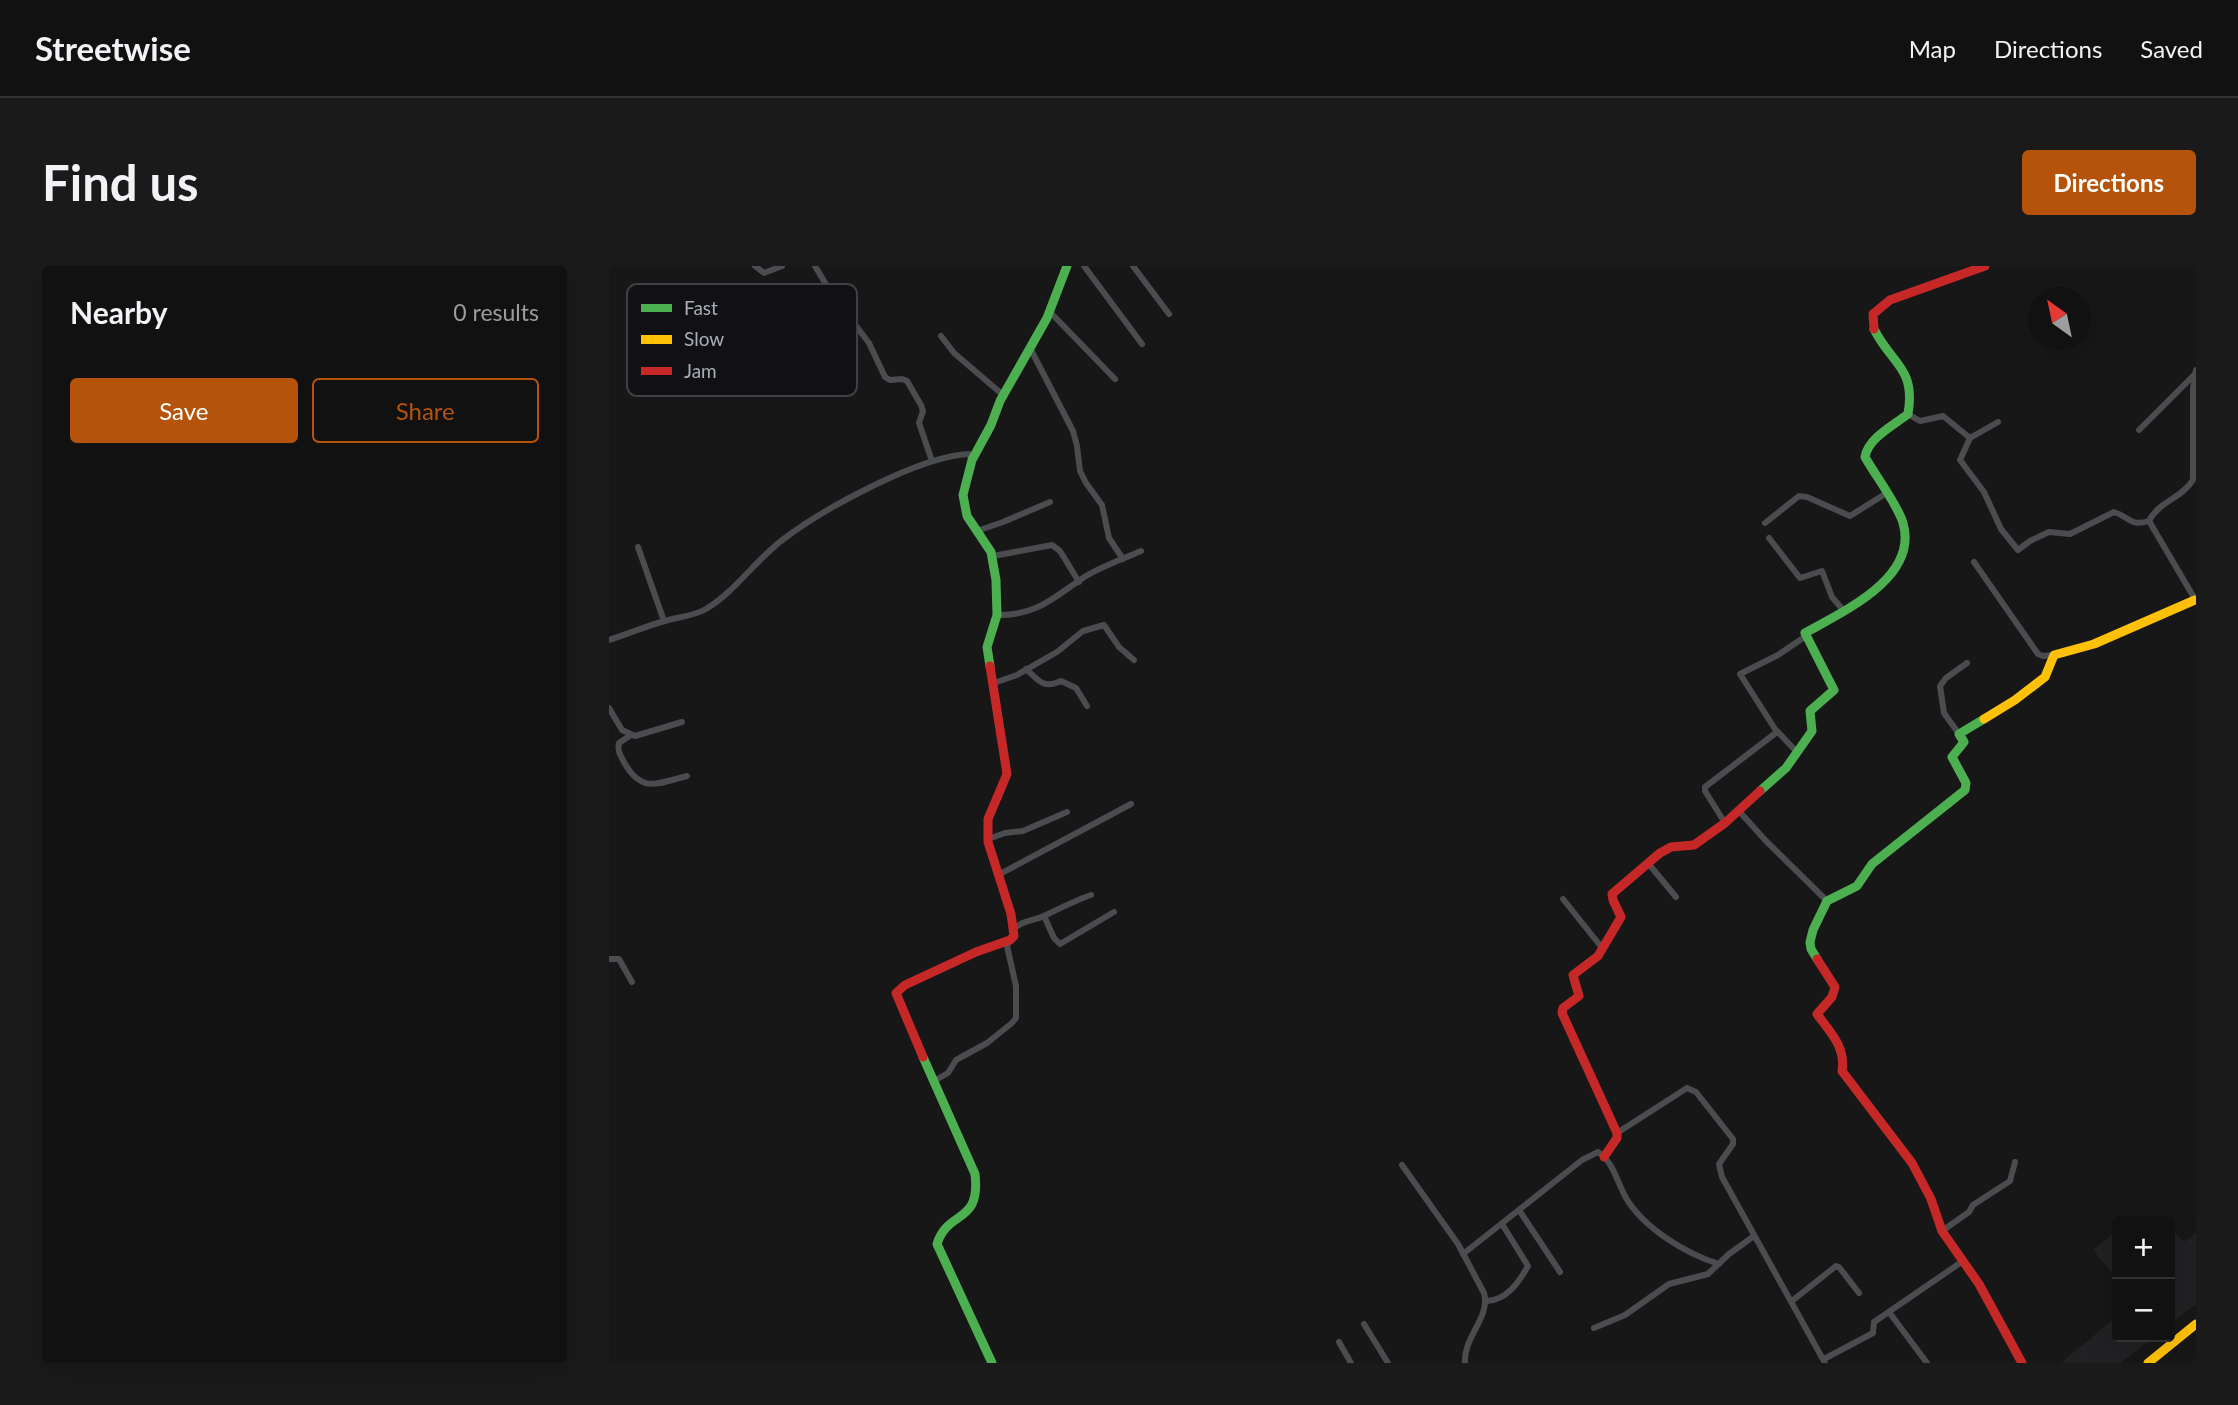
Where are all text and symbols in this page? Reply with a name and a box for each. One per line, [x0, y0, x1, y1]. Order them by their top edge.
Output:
text: Streetwise [35, 28, 191, 68]
text: Map [1909, 34, 1956, 63]
text: Directions [1994, 34, 2102, 63]
text: Saved [2140, 34, 2203, 63]
button: Directions [2022, 150, 2196, 215]
text: Find us [42, 153, 199, 211]
legend [627, 284, 857, 396]
north arrow [2028, 287, 2091, 350]
text: Nearby [70, 294, 168, 330]
text: Fast [684, 296, 718, 319]
text: 0 results [453, 298, 539, 326]
text: Slow [684, 327, 724, 350]
text: Jam [684, 359, 717, 382]
button: Save [70, 378, 298, 443]
button: Share [312, 378, 539, 443]
map controls [2112, 1216, 2175, 1342]
button: + [2112, 1216, 2175, 1279]
button: − [2112, 1279, 2175, 1342]

